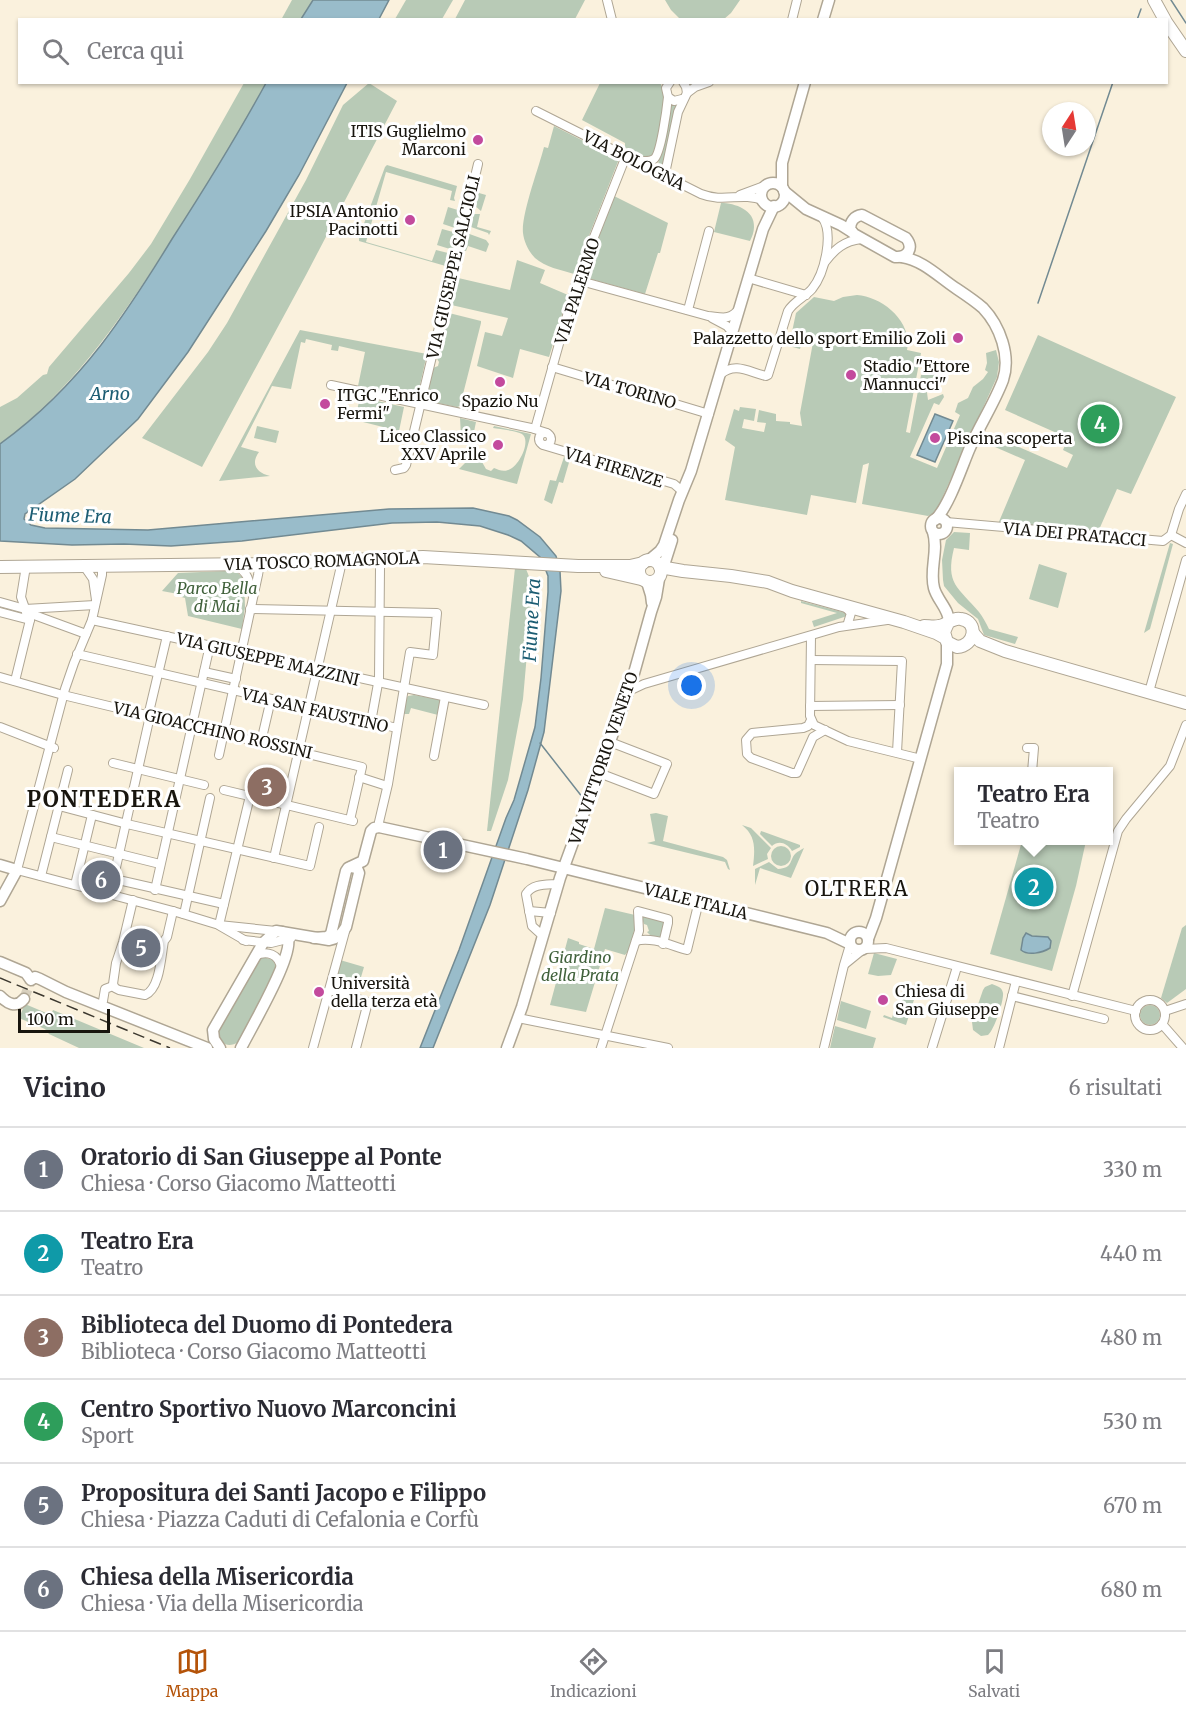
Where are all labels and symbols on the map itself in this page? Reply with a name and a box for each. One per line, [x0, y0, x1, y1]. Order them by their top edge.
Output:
north arrow [1042, 102, 1096, 156]
place label: ITIS Guglielmo Marconi [351, 121, 466, 159]
street label: VIA BOLOGNA [579, 125, 689, 195]
marker: ITIS Guglielmo Marconi [471, 133, 485, 147]
street label: VIA GIUSEPPE SALCIOLI [422, 173, 484, 362]
place label: IPSIA Antonio Pacinotti [290, 201, 398, 239]
marker: IPSIA Antonio Pacinotti [403, 213, 417, 227]
street label: VIA PALERMO [550, 235, 604, 348]
place label: Palazzetto dello sport Emilio Zoli [693, 328, 946, 348]
marker: Palazzetto dello sport Emilio Zoli [951, 331, 965, 345]
place label: Stadio "Ettore Mannucci" [863, 356, 970, 394]
street label: VIA TORINO [580, 367, 679, 413]
marker: Stadio "Ettore Mannucci" [844, 368, 858, 382]
marker: Spazio Nu [493, 375, 507, 389]
water label: Arno [88, 382, 130, 405]
place label: ITGC "Enrico Fermi" [337, 385, 438, 423]
place label: Spazio Nu [462, 391, 539, 411]
marker: ITGC "Enrico Fermi" [318, 397, 332, 411]
pin: 4 [1080, 402, 1120, 446]
place label: Liceo Classico XXV Aprile [380, 426, 486, 464]
place label: Piscina scoperta [947, 428, 1073, 448]
marker: Piscina scoperta [928, 431, 942, 445]
marker: Liceo Classico XXV Aprile [491, 438, 505, 452]
street label: VIA FIRENZE [561, 442, 666, 492]
water label: Fiume Era [27, 503, 112, 528]
street label: VIA DEI PRATACCI [1002, 518, 1147, 550]
street label: VIA TOSCO ROMAGNOLA [223, 548, 421, 574]
park label: Parco Bella di Mai [177, 578, 257, 616]
water label: Fiume Era [518, 578, 545, 663]
street label: VIA GIUSEPPE MAZZINI [174, 628, 362, 690]
street label: VIA VITTORIO VENETO [564, 669, 642, 848]
your location [677, 671, 706, 700]
street label: VIA SAN FAUSTINO [239, 683, 391, 737]
street label: VIA GIOACCHINO ROSSINI [110, 697, 315, 763]
pin: 3 [248, 764, 286, 810]
district label: PONTEDERA [26, 785, 182, 813]
pin: 1 [424, 828, 462, 872]
pin: 6 [82, 858, 120, 902]
pin: 2 [1014, 864, 1054, 910]
district label: OLTRERA [805, 876, 909, 901]
street label: VIALE ITALIA [641, 878, 751, 924]
pin: 5 [122, 926, 160, 970]
park label: Giardino della Prata [541, 947, 619, 985]
place label: Università della terza età [331, 973, 438, 1011]
place label: Chiesa di San Giuseppe [895, 981, 999, 1019]
marker: Università della terza età [312, 985, 326, 999]
marker: Chiesa di San Giuseppe [876, 993, 890, 1007]
scale bar [18, 1006, 110, 1034]

